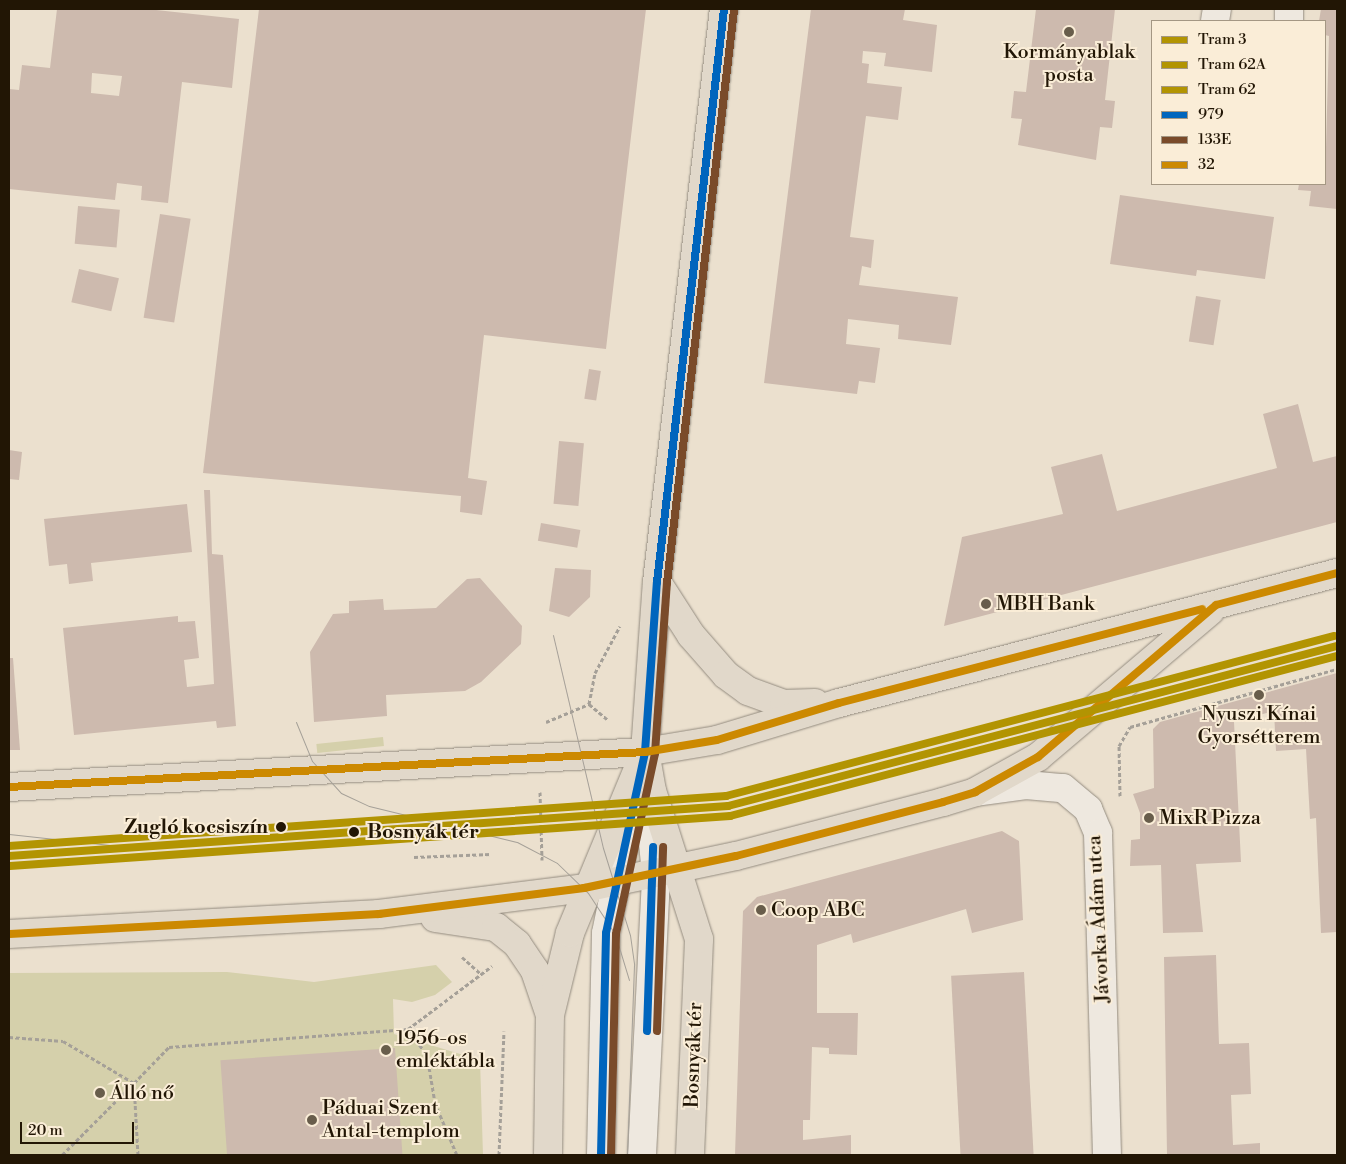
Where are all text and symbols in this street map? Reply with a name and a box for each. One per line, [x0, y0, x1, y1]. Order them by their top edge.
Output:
legend [1151, 20, 1326, 185]
marker: Kormányablak posta [1063, 26, 1075, 38]
text: Tram 3 [1198, 30, 1246, 49]
place label: Kormányablak posta [1003, 40, 1135, 87]
text: Tram 62A [1198, 55, 1266, 74]
text: Tram 62 [1198, 80, 1256, 99]
text: 979 [1198, 105, 1224, 124]
text: 133E [1198, 130, 1231, 149]
text: 32 [1198, 155, 1215, 174]
place label: MBH Bank [996, 592, 1094, 616]
marker: MBH Bank [980, 598, 992, 610]
marker: Nyuszi Kínai Gyorsétterem [1253, 689, 1265, 701]
place label: Nyuszi Kínai Gyorsétterem [1198, 703, 1320, 750]
place label: MixR Pizza [1159, 806, 1261, 830]
marker: MixR Pizza [1143, 812, 1155, 824]
place label: Zugló kocsiszín [124, 815, 268, 839]
marker: Zugló kocsiszín [272, 818, 290, 836]
place label: Bosnyák tér [367, 820, 479, 844]
marker: Bosnyák tér [345, 823, 363, 841]
street label: Jávorka Ádám utca [1083, 835, 1115, 1003]
place label: Coop ABC [771, 898, 864, 922]
marker: Coop ABC [755, 904, 767, 916]
street label: Bosnyák tér [680, 1002, 708, 1108]
place label: 1956-os emléktábla [396, 1026, 495, 1073]
marker: 1956-os emléktábla [380, 1044, 392, 1056]
place label: Álló nő [110, 1081, 174, 1105]
marker: Álló nő [94, 1087, 106, 1099]
place label: Páduai Szent Antal-templom [322, 1096, 460, 1143]
scale bar [22, 1112, 136, 1144]
marker: Páduai Szent Antal-templom [306, 1114, 318, 1126]
text: 20 m [28, 1121, 63, 1140]

